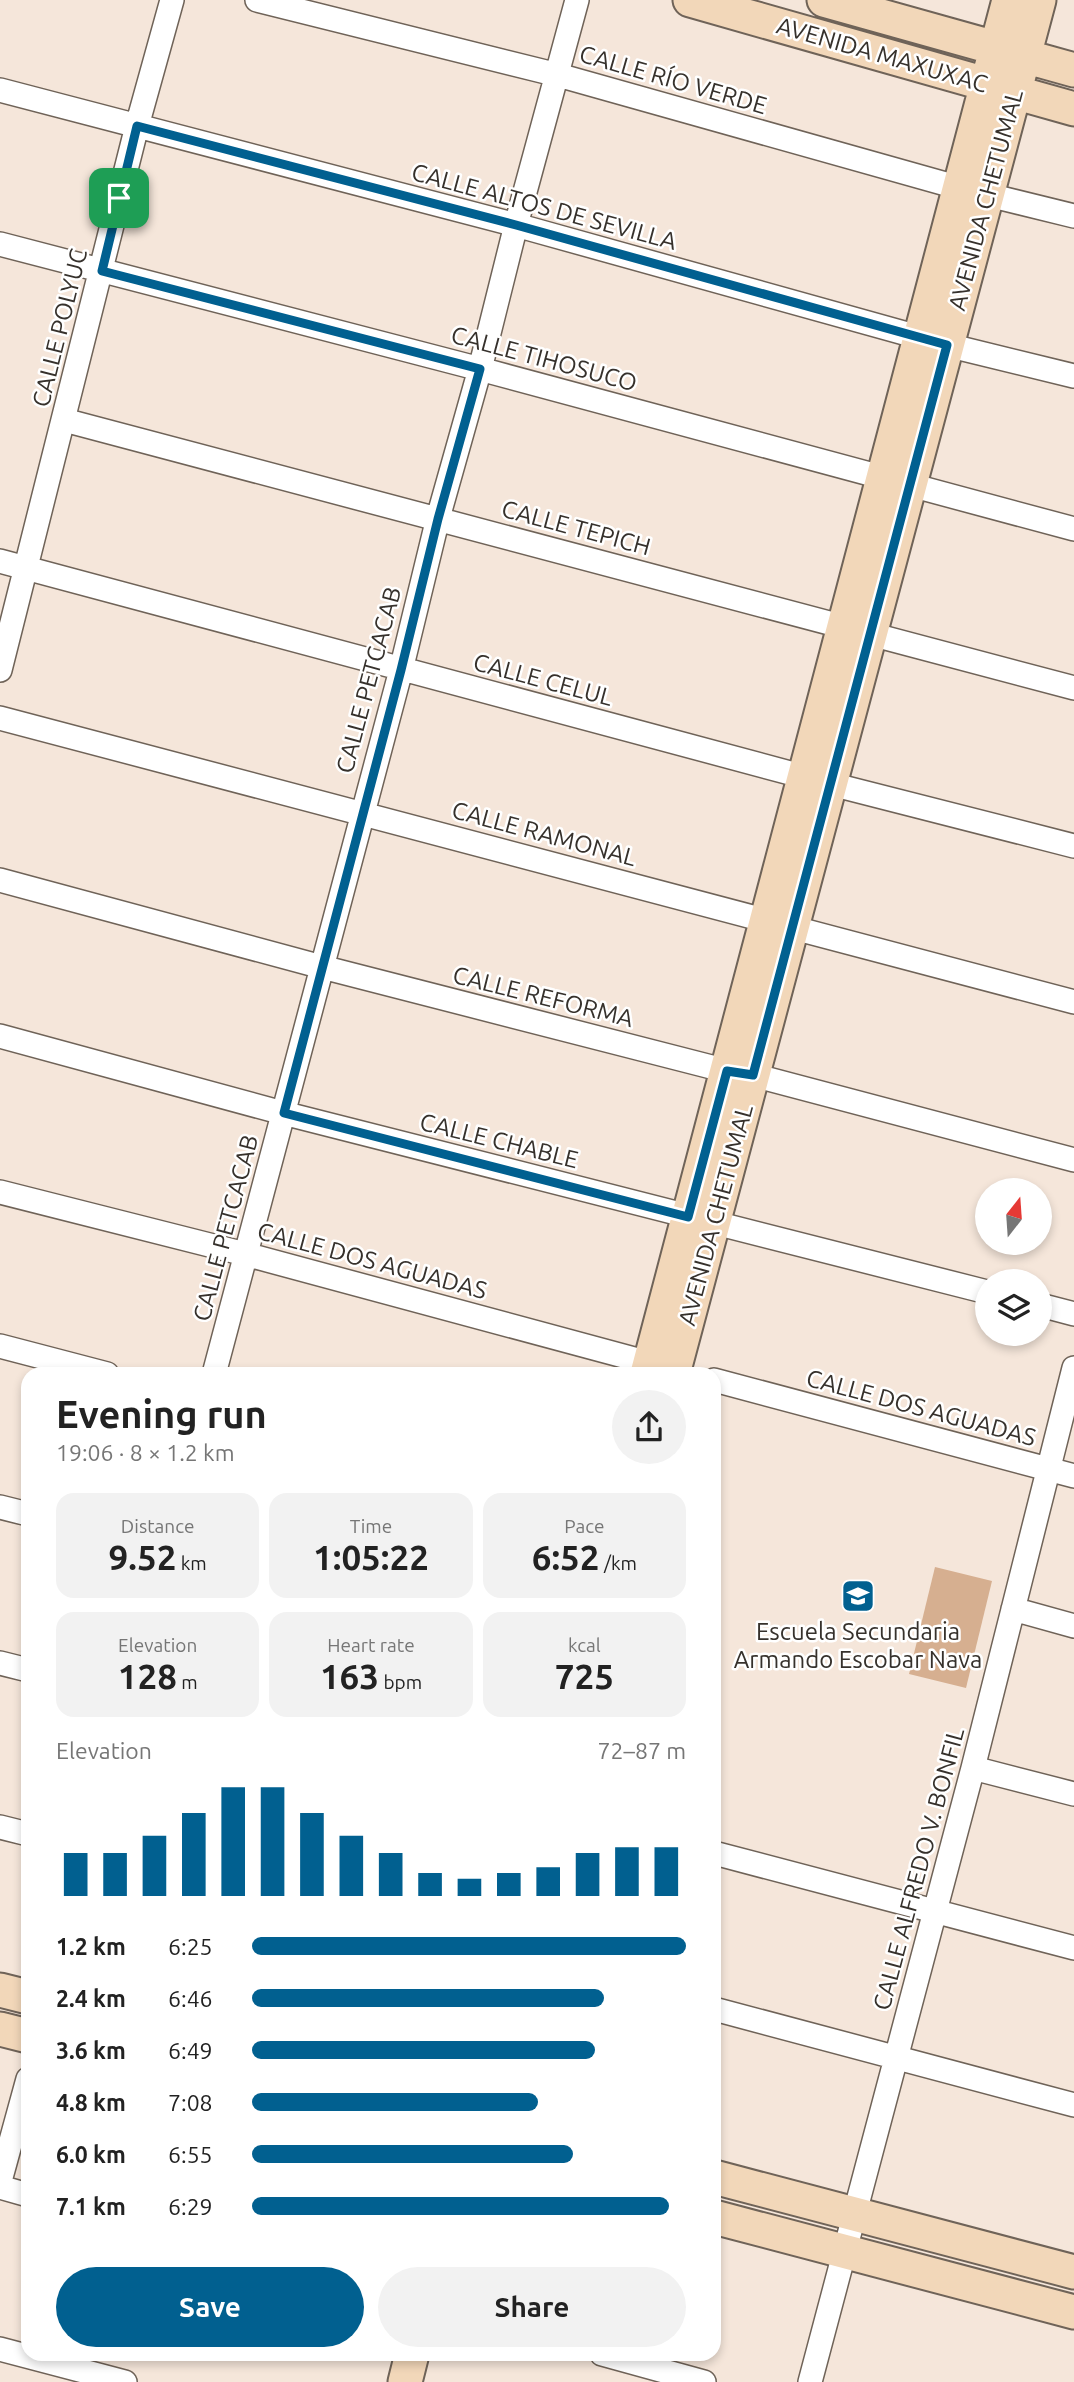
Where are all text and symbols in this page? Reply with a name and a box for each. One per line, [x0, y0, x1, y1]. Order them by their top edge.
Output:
street label: AVENIDA MAXUXAC [774, 12, 991, 98]
street label: CALLE RÍO VERDE [576, 39, 770, 119]
street label: AVENIDA CHETUMAL [943, 87, 1028, 313]
street label: CALLE ALTOS DE SEVILLA [409, 158, 680, 255]
pin [89, 168, 149, 228]
icon: arrive [100, 179, 138, 217]
street label: CALLE POLYUC [27, 246, 92, 410]
street label: CALLE TIHOSUCO [448, 321, 640, 396]
street label: CALLE TEPICH [499, 495, 654, 560]
street label: CALLE PETCACAB [331, 584, 406, 776]
street label: CALLE CELUL [471, 648, 616, 711]
street label: CALLE RAMONAL [449, 796, 639, 871]
street label: CALLE REFORMA [450, 961, 637, 1032]
street label: AVENIDA CHETUMAL [673, 1102, 758, 1328]
street label: CALLE CHABLE [417, 1108, 581, 1173]
street label: CALLE PETCACAB [188, 1132, 263, 1324]
north arrow [975, 1178, 1052, 1255]
map controls [975, 1178, 1052, 1346]
street label: CALLE DOS AGUADAS [254, 1217, 490, 1304]
button: layers [975, 1269, 1052, 1346]
street label: CALLE DOS AGUADAS [803, 1364, 1039, 1451]
button: share [612, 1390, 686, 1464]
text: Evening run [56, 1393, 267, 1435]
text: 19:06 · 8 × 1.2 km [56, 1440, 235, 1465]
text: Distance [121, 1515, 194, 1537]
text: Time [350, 1515, 392, 1537]
text: Pace [564, 1515, 604, 1537]
text: 9.52 [109, 1537, 176, 1577]
text: 1:05:22 [313, 1537, 429, 1577]
text: 6:52 [532, 1537, 600, 1577]
text: km [176, 1552, 207, 1574]
text: /km [600, 1552, 637, 1574]
school or university icon: Escuela Secundaria Armando Escobar Nava [839, 1577, 877, 1615]
place label: Escuela Secundaria Armando Escobar Nava [734, 1618, 982, 1673]
text: Elevation [118, 1634, 197, 1656]
text: Heart rate [327, 1634, 415, 1656]
text: kcal [568, 1634, 601, 1656]
text: 128 [118, 1656, 177, 1696]
text: 163 [320, 1656, 379, 1696]
text: 725 [555, 1656, 614, 1696]
text: m [177, 1671, 198, 1693]
text: bpm [379, 1671, 422, 1693]
street label: CALLE ALFREDO V. BONFIL [868, 1725, 969, 2013]
text: Elevation [56, 1738, 152, 1763]
text: 72–87 m [598, 1738, 686, 1763]
text: 1.2 km [56, 1934, 126, 1959]
text: 6:25 [168, 1934, 213, 1959]
text: 2.4 km [56, 1986, 126, 2011]
text: 6:46 [168, 1986, 213, 2011]
text: 3.6 km [56, 2038, 126, 2063]
text: 6:49 [168, 2038, 213, 2063]
text: 4.8 km [56, 2090, 126, 2115]
text: 7:08 [168, 2090, 213, 2115]
text: 6.0 km [56, 2142, 126, 2167]
text: 6:55 [168, 2142, 213, 2167]
text: 7.1 km [56, 2194, 126, 2219]
text: 6:29 [168, 2194, 213, 2219]
button: Save [56, 2267, 364, 2347]
button: Share [378, 2267, 686, 2347]

